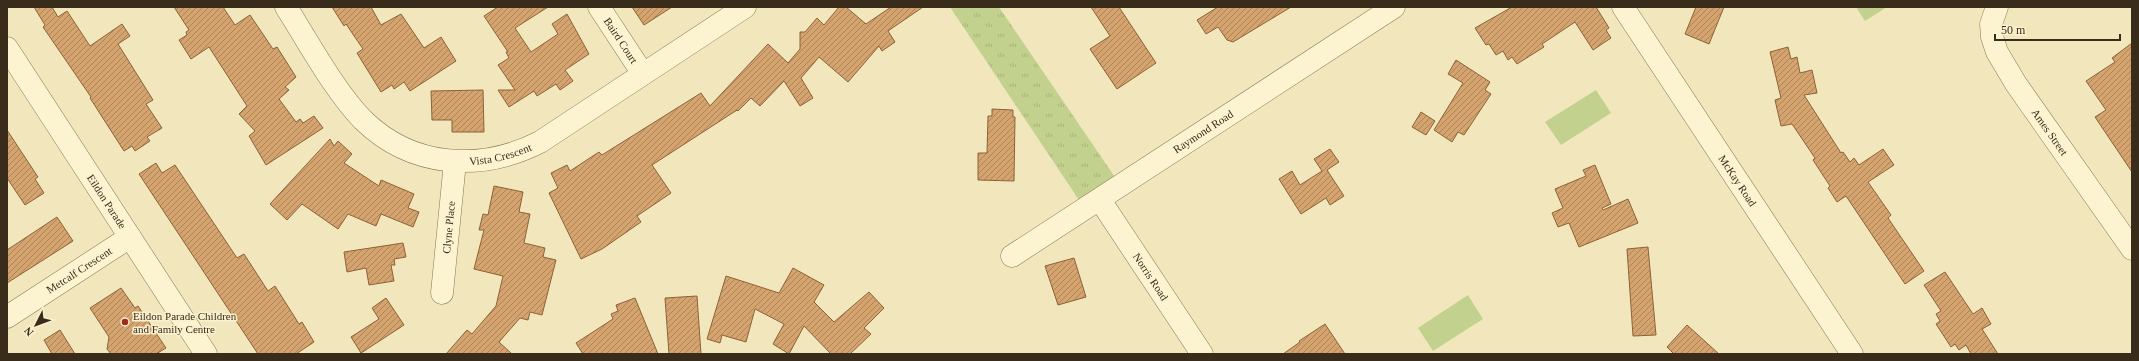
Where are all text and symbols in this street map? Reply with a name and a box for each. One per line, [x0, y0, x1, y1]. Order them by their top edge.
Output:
street label: Baird Court [602, 15, 640, 66]
scale bar [1995, 16, 2120, 42]
text: 50 m [2001, 23, 2026, 37]
street label: Raymond Road [1171, 107, 1236, 155]
street label: Ames Street [2029, 107, 2070, 158]
street label: Vista Crescent [469, 141, 533, 167]
street label: McKay Road [1716, 153, 1759, 209]
street label: Eildon Parade [85, 172, 129, 231]
street label: Clyne Place [440, 200, 457, 254]
street label: Metcalf Crescent [44, 244, 114, 296]
street label: Norris Road [1131, 251, 1171, 303]
north arrow [16, 305, 56, 345]
place label: Eildon Parade Children and Family Centre [133, 310, 237, 335]
marker: Eildon Parade Children and Family Centre [120, 317, 130, 327]
text: N [21, 325, 36, 339]

